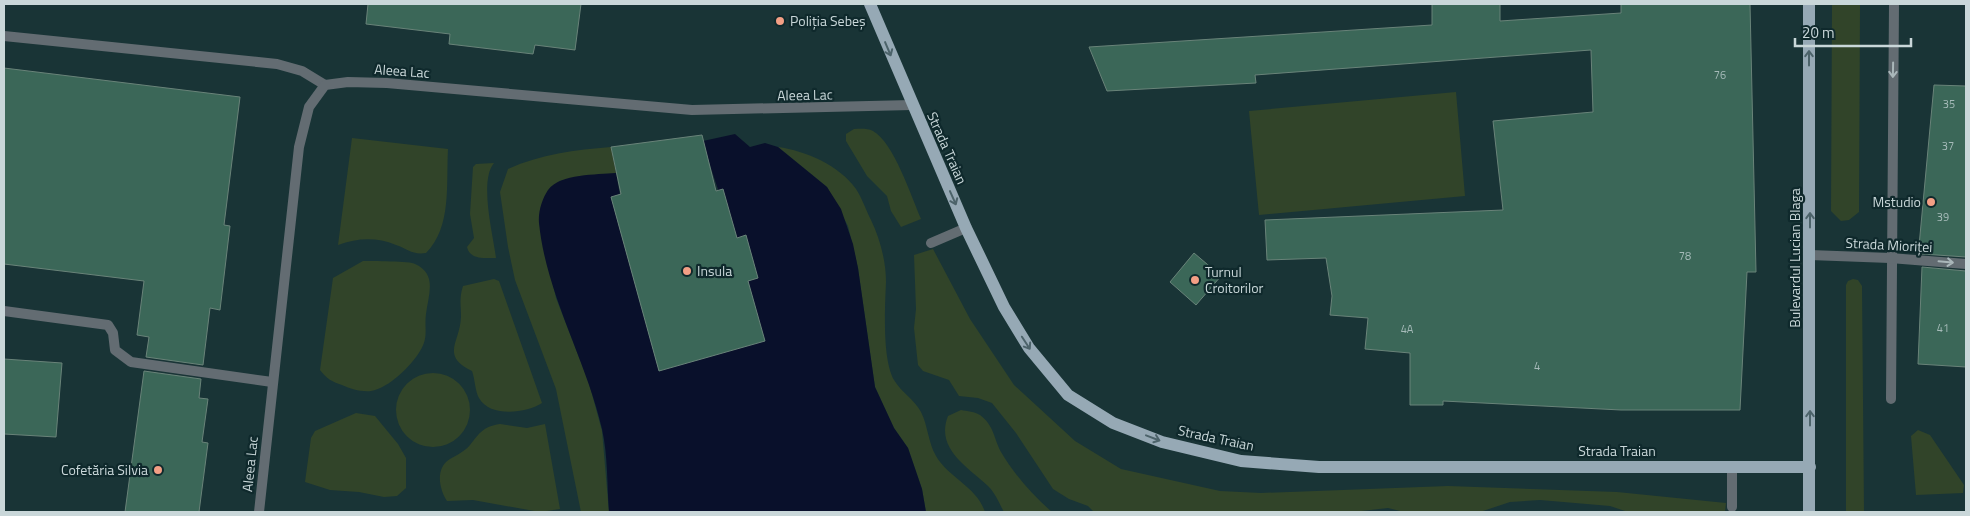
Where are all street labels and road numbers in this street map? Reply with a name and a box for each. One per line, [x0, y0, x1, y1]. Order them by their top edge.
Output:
street label: Aleea Lac [374, 58, 431, 83]
street label: Aleea Lac [777, 84, 833, 105]
street label: Strada Traian [922, 108, 973, 187]
street label: Bulevardul Lucian Blaga [1784, 188, 1805, 328]
street label: Strada Mioriței [1845, 232, 1933, 257]
street label: Strada Traian [1176, 419, 1256, 456]
street label: Aleea Lac [236, 435, 263, 493]
street label: Strada Traian [1578, 440, 1656, 461]

